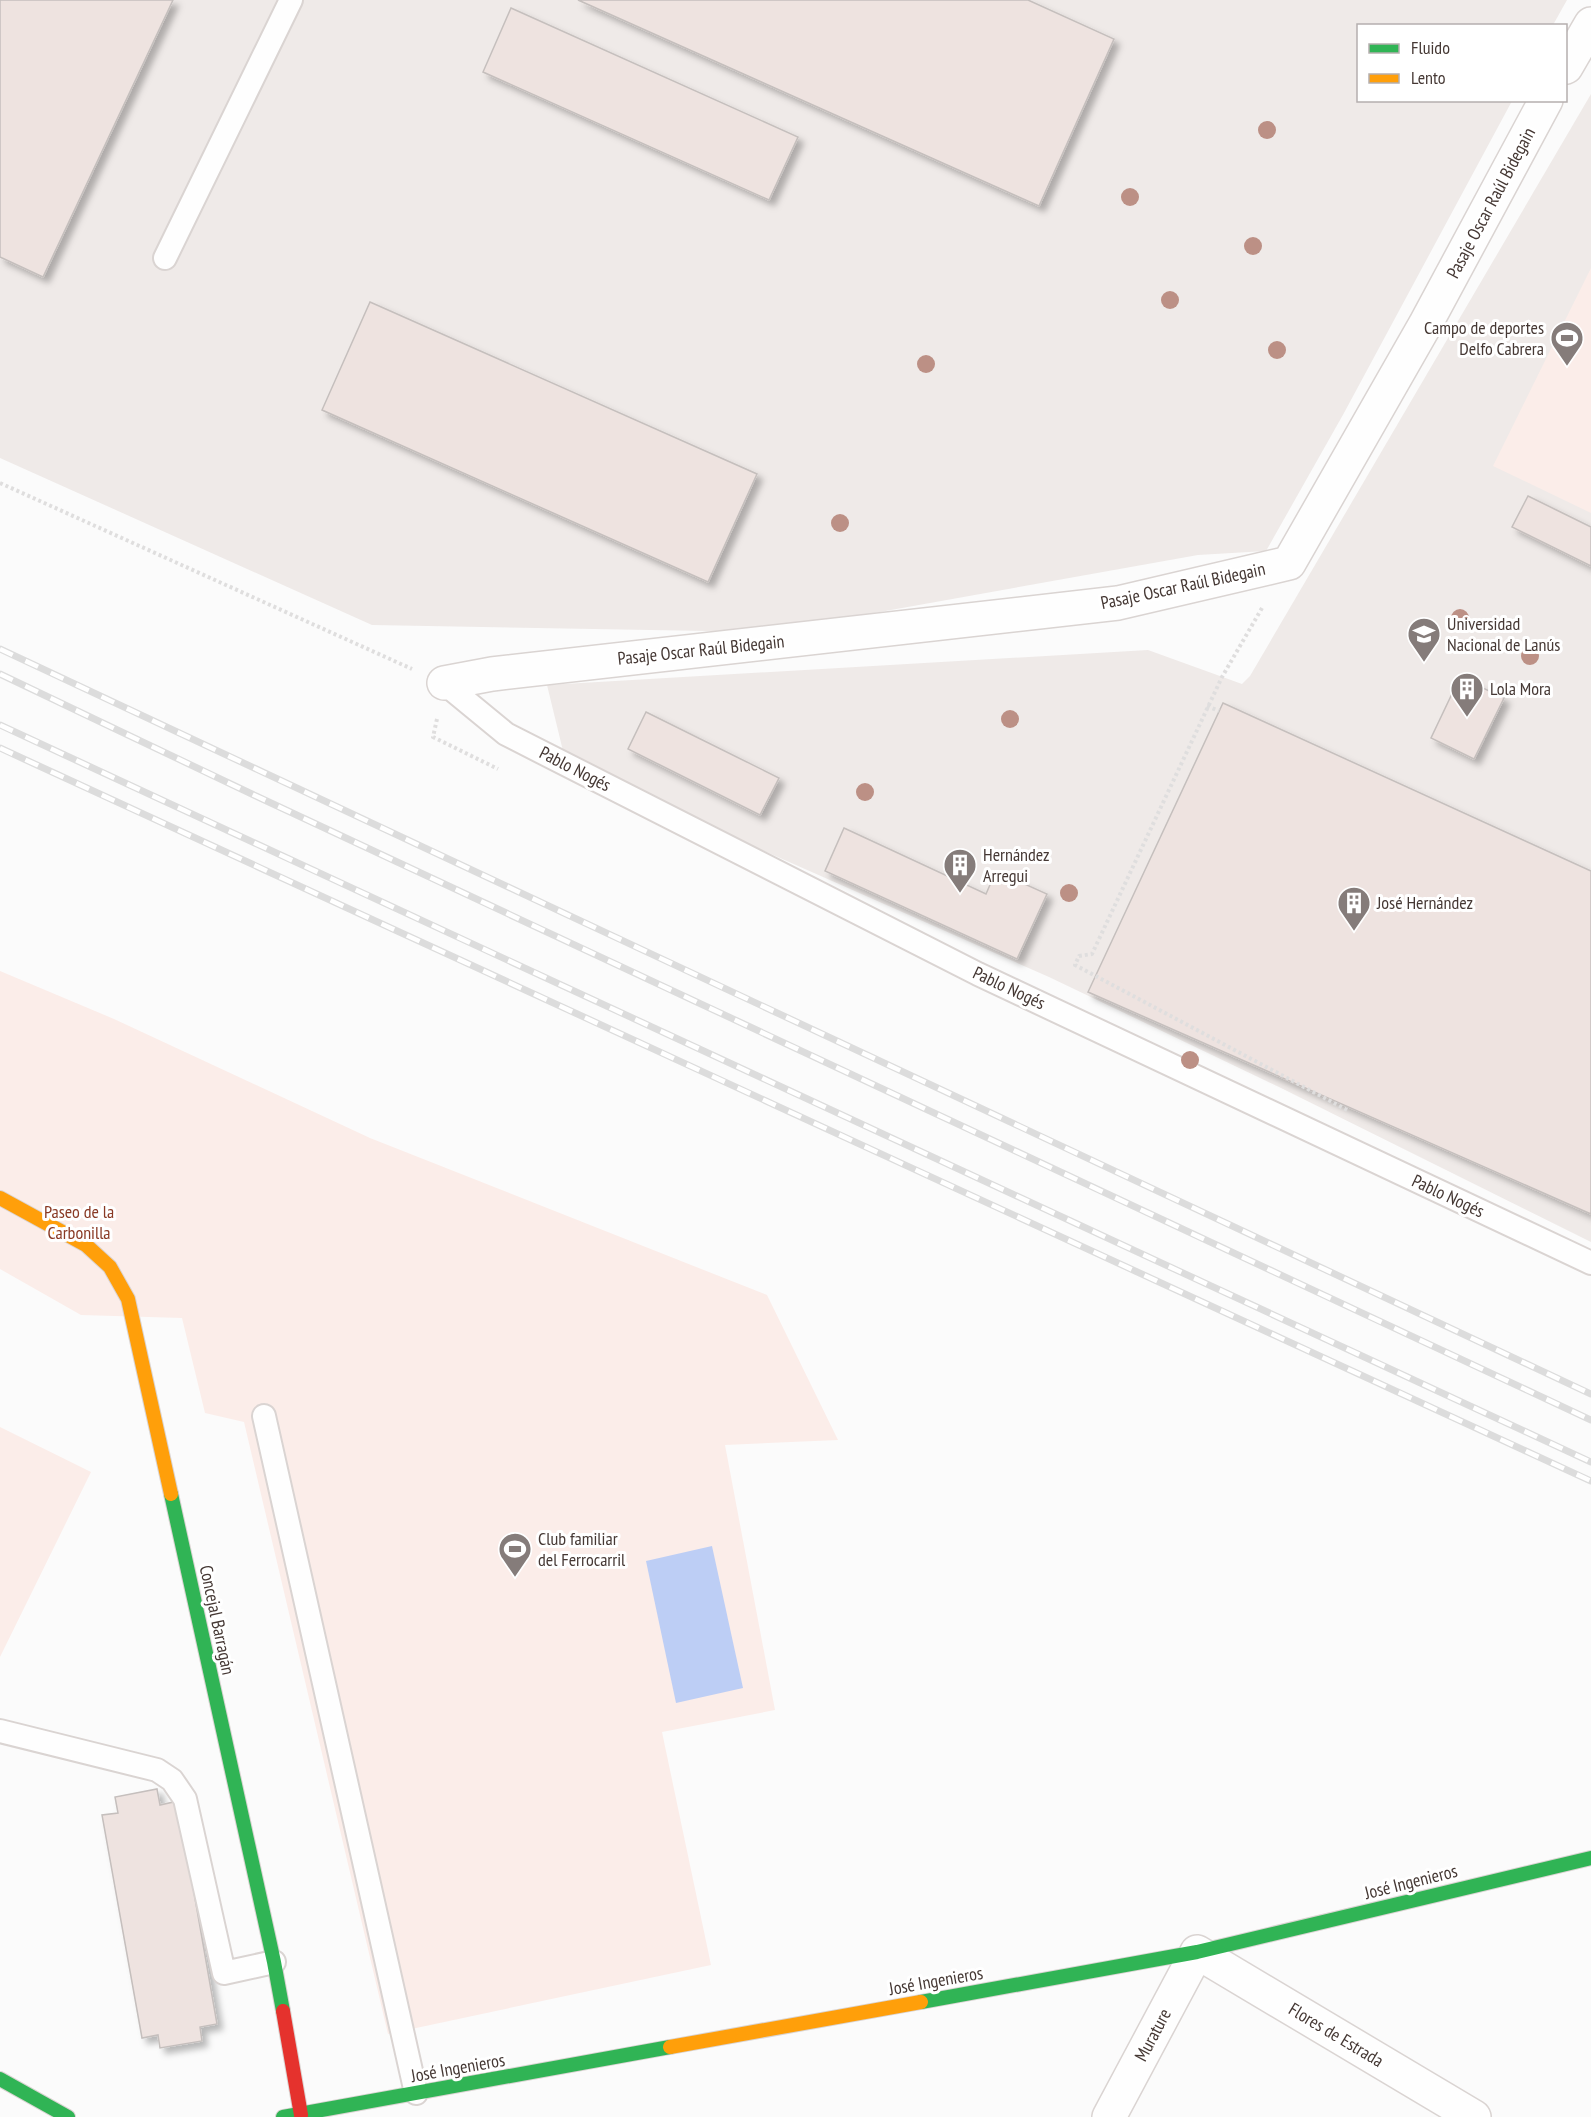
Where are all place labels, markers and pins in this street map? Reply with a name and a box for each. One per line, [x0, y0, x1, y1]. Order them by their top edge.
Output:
place label: Campo de deportes Delfo Cabrera [1424, 316, 1544, 360]
sports icon: Campo de deportes Delfo Cabrera [1549, 320, 1585, 367]
place label: Universidad Nacional de Lanús [1447, 612, 1560, 656]
school or university icon: Universidad Nacional de Lanús [1406, 616, 1442, 663]
building icon: Lola Mora [1449, 671, 1485, 718]
place label: Lola Mora [1490, 677, 1551, 700]
place label: Hernández Arregui [983, 843, 1050, 887]
building icon: Hernández Arregui [942, 847, 978, 894]
building icon: José Hernández [1336, 885, 1372, 932]
place label: José Hernández [1376, 891, 1473, 914]
place label: Club familiar del Ferrocarril [538, 1527, 626, 1571]
sports icon: Club familiar del Ferrocarril [497, 1531, 533, 1578]

